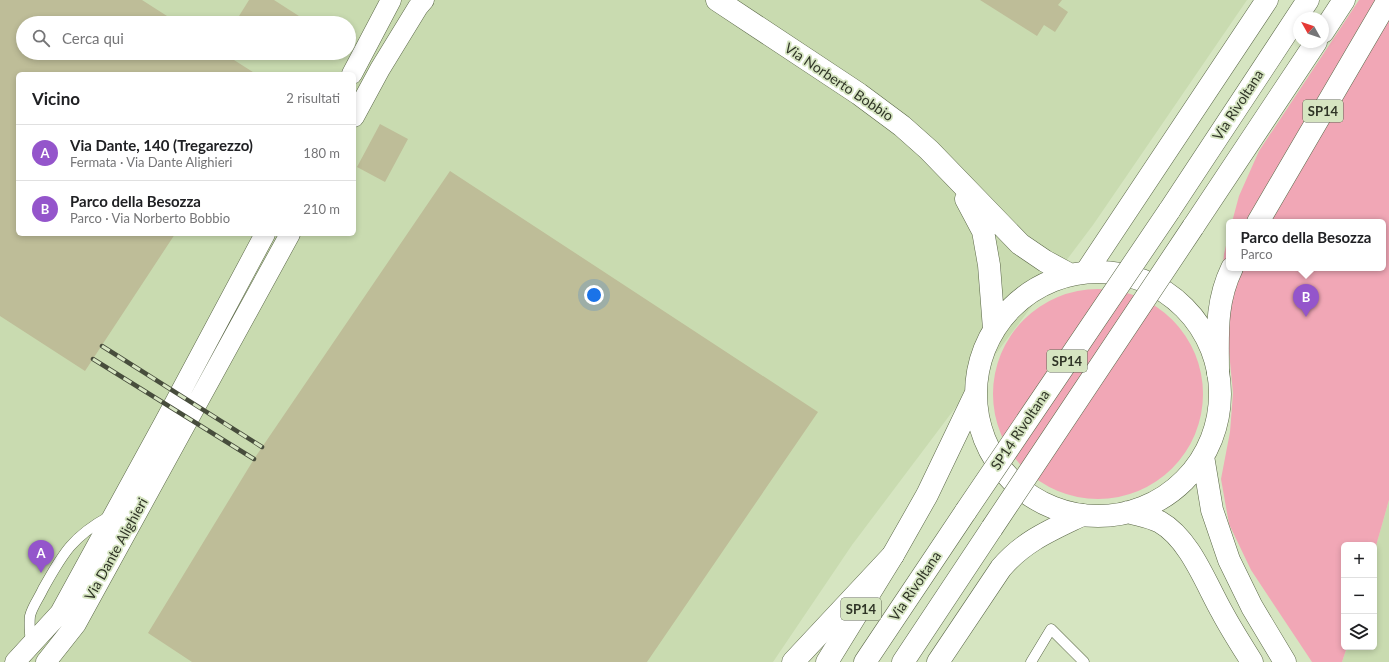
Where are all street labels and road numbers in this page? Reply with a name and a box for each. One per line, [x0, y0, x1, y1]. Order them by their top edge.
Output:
street label: Via Norberto Bobbio [782, 39, 897, 124]
street label: Via Rivoltana [1209, 66, 1267, 143]
road number: SP14 [1303, 100, 1343, 122]
road number: SP14 [1047, 350, 1087, 372]
street label: SP14 Rivoltana [987, 386, 1053, 473]
street label: Via Dante Alighieri [80, 495, 151, 603]
street label: Via Rivoltana [885, 548, 944, 624]
road number: SP14 [841, 598, 881, 620]

